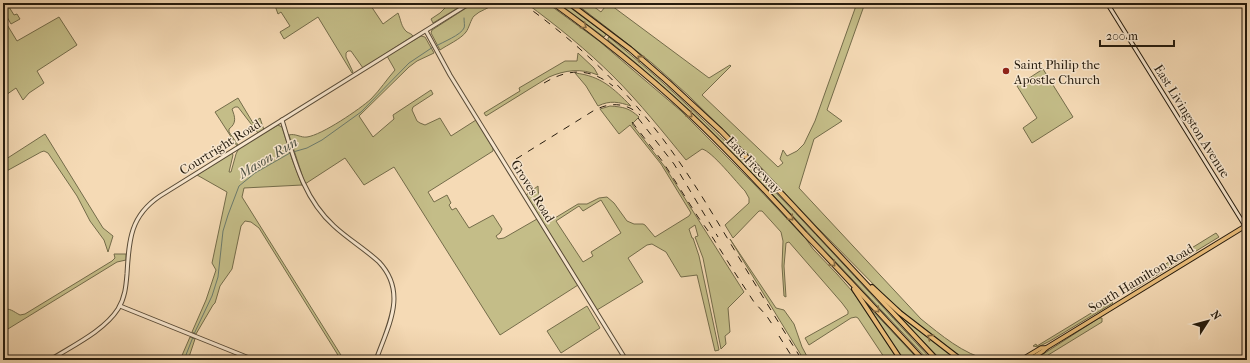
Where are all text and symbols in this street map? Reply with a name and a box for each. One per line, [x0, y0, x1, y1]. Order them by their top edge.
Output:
one-way arrow [580, 21, 587, 28]
scale bar [1100, 22, 1174, 48]
text: 200 m [1106, 29, 1138, 43]
one-way arrow [637, 55, 644, 62]
place label: Saint Philip the Apostle Church [1013, 57, 1101, 87]
street label: East Livingston Avenue [1151, 62, 1233, 181]
marker: Saint Philip the Apostle Church [1001, 66, 1011, 76]
one-way arrow [685, 110, 693, 118]
street label: Courtright Road [177, 116, 264, 178]
street label: East Freeway [723, 133, 786, 197]
water label: Mason Run [234, 134, 301, 183]
street label: Groves Road [508, 157, 558, 226]
one-way arrow [786, 213, 794, 221]
street label: South Hamilton Road [1086, 240, 1197, 315]
one-way arrow [829, 259, 836, 267]
north arrow [1188, 301, 1228, 341]
one-way arrow [872, 305, 879, 313]
text: N [1208, 308, 1224, 323]
one-way arrow [927, 334, 934, 341]

